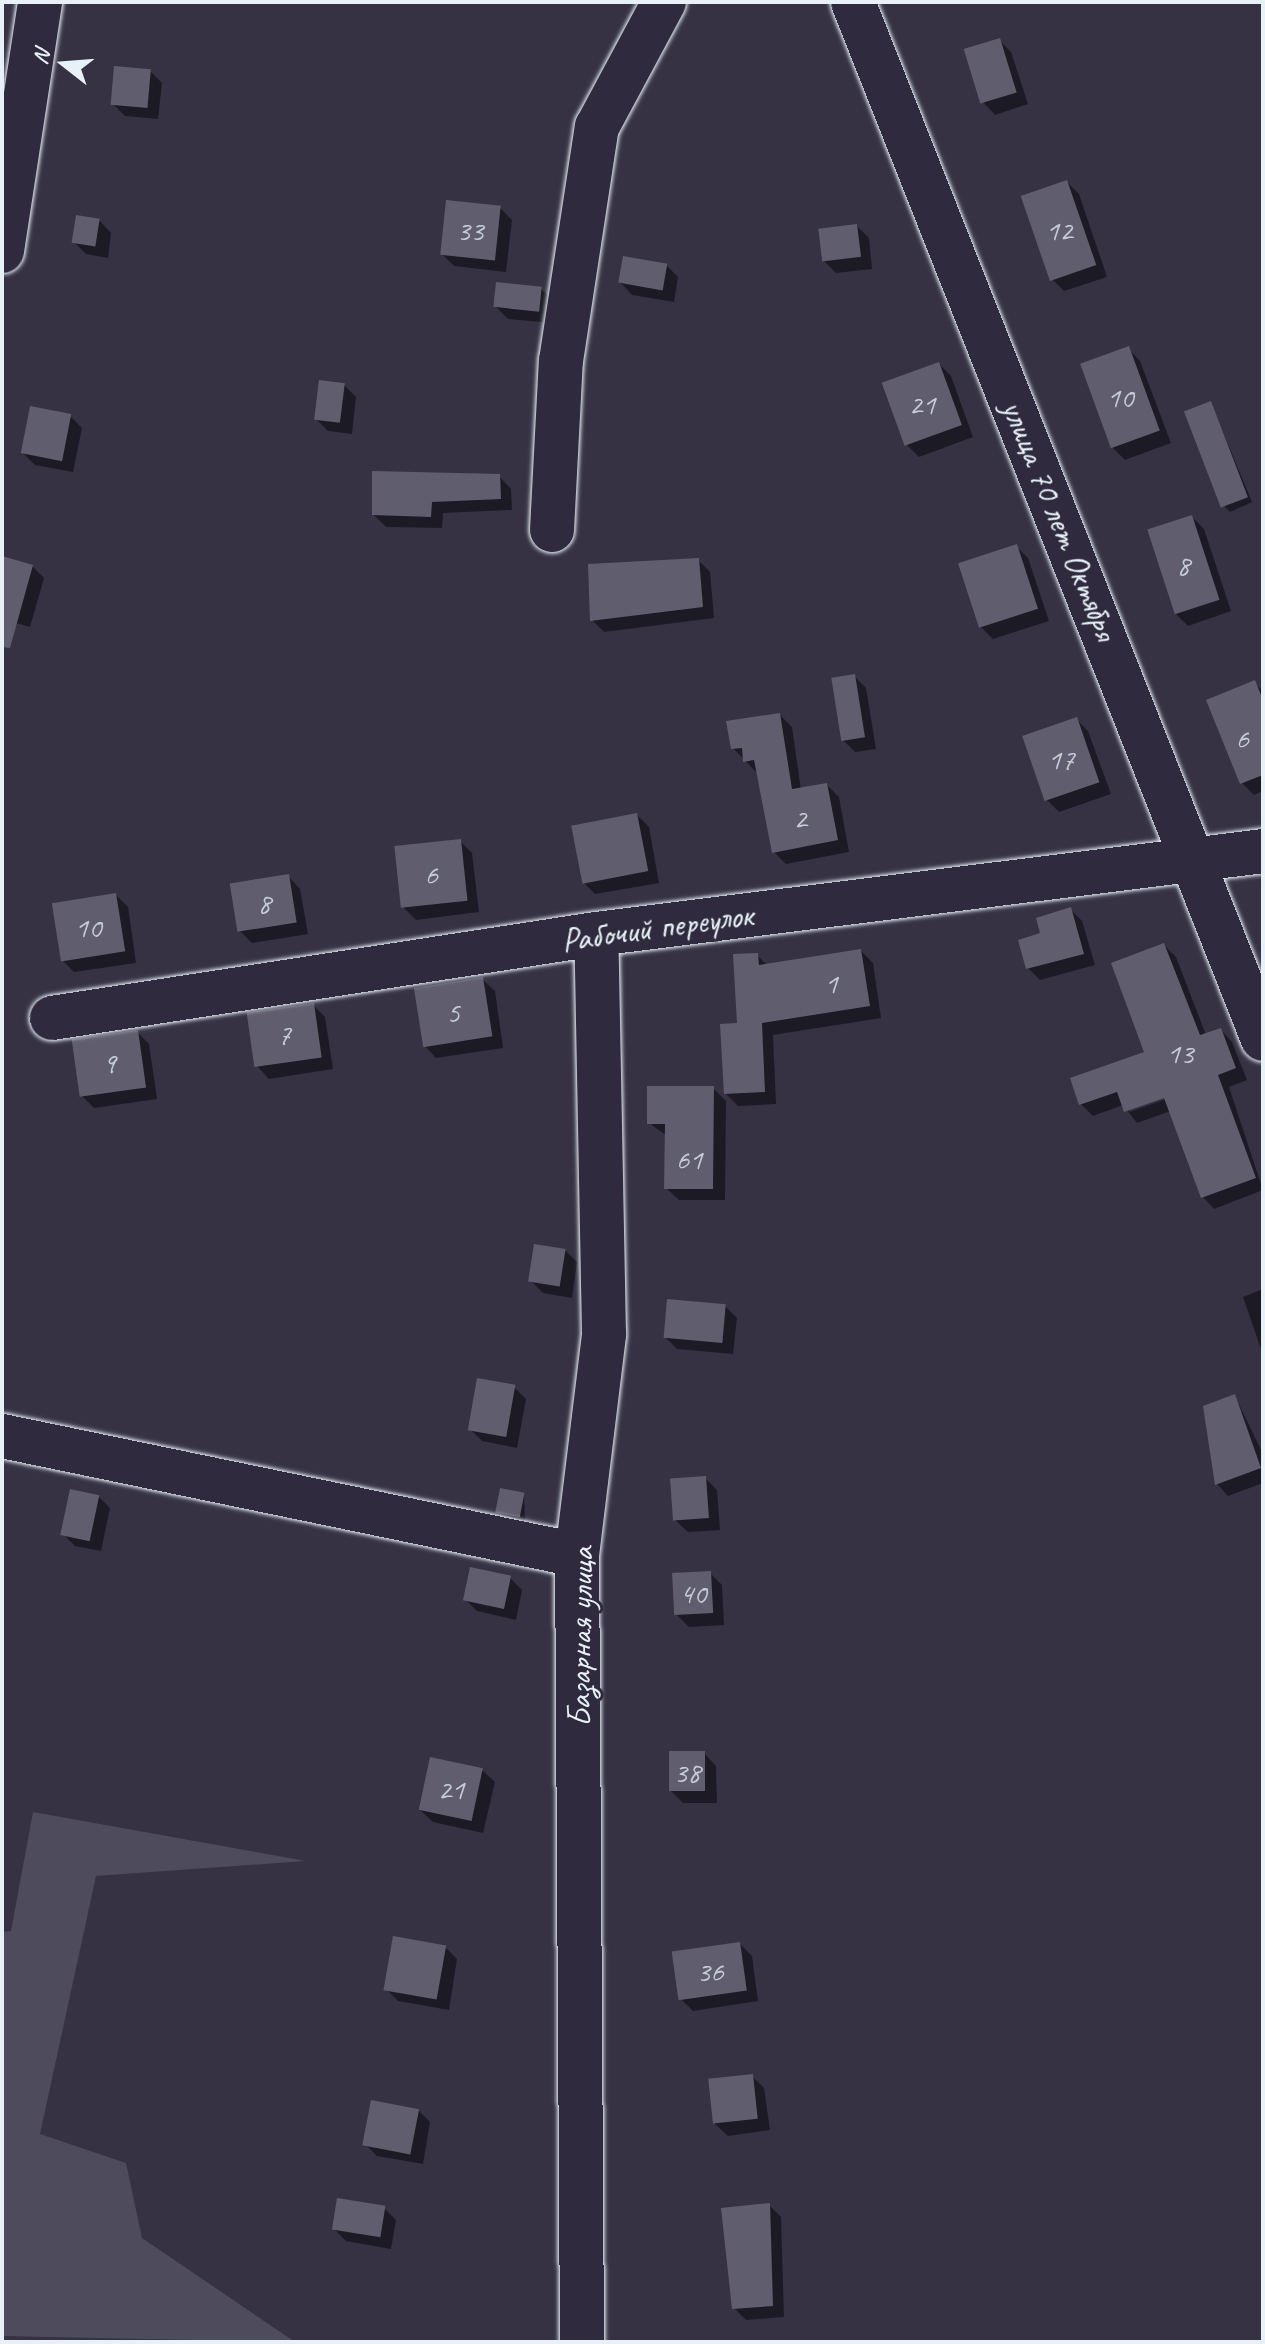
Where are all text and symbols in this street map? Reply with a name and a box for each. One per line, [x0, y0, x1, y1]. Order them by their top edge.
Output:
north arrow [24, 24, 104, 104]
text: N [26, 46, 56, 68]
house number: 33 [457, 212, 483, 248]
house number: 12 [1046, 212, 1072, 248]
house number: 10 [1107, 379, 1133, 415]
house number: 21 [909, 386, 935, 422]
street label: улица 70 лет Октября [992, 392, 1128, 648]
house number: 8 [1176, 547, 1190, 583]
house number: 6 [1235, 720, 1249, 756]
house number: 17 [1048, 741, 1074, 777]
house number: 2 [793, 800, 807, 836]
house number: 6 [424, 856, 438, 892]
house number: 8 [257, 885, 271, 921]
street label: Рабочий переулок [559, 893, 755, 961]
house number: 10 [75, 909, 101, 945]
house number: 1 [824, 965, 838, 1001]
house number: 5 [446, 994, 460, 1030]
house number: 7 [277, 1016, 291, 1052]
house number: 13 [1167, 1035, 1193, 1071]
house number: 9 [102, 1045, 116, 1081]
house number: 61 [676, 1141, 702, 1177]
street label: Базарная улица [558, 1546, 602, 1728]
house number: 40 [680, 1575, 706, 1611]
house number: 38 [674, 1754, 700, 1790]
house number: 21 [438, 1771, 464, 1807]
house number: 36 [697, 1953, 723, 1989]

